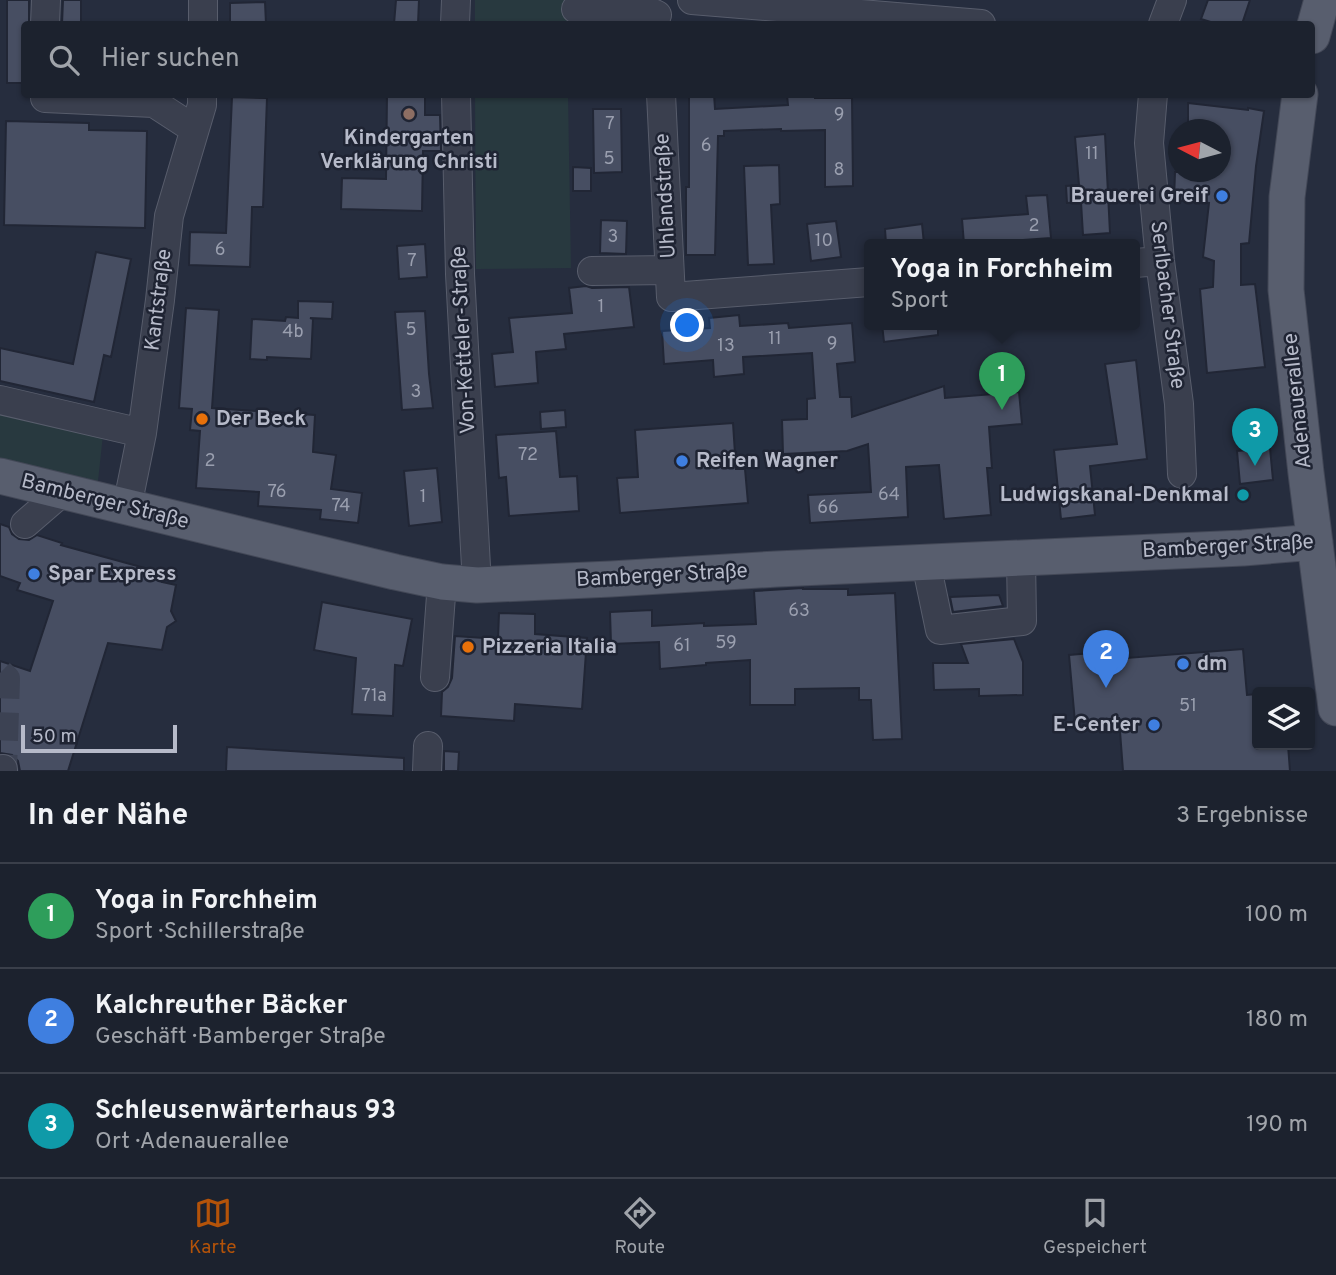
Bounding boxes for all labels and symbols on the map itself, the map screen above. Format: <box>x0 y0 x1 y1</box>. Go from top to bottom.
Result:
house number: 9 <box>834 104 844 127</box>
marker: Kindergarten Verklärung Christi <box>401 106 417 122</box>
house number: 7 <box>605 113 615 136</box>
north arrow <box>1168 119 1231 182</box>
place label: Kindergarten Verklärung Christi <box>320 125 498 176</box>
street label: Uhlandstraße <box>649 133 683 259</box>
house number: 6 <box>701 135 711 158</box>
house number: 11 <box>1085 143 1099 166</box>
house number: 5 <box>603 148 615 171</box>
house number: 8 <box>834 159 845 182</box>
place label: Brauerei Greif <box>1070 183 1208 210</box>
marker: Brauerei Greif <box>1214 188 1230 204</box>
house number: 2 <box>1028 215 1040 238</box>
street label: Serlbacher Straße <box>1143 219 1191 391</box>
house number: 3 <box>608 226 618 249</box>
house number: 10 <box>815 230 833 253</box>
house number: 6 <box>215 239 225 262</box>
street label: Von-Ketteler-Straße <box>446 245 482 435</box>
street label: Kantstraße <box>139 247 179 353</box>
house number: 7 <box>407 250 417 273</box>
house number: 1 <box>598 296 604 319</box>
your location <box>670 308 704 342</box>
house number: 5 <box>405 319 417 342</box>
house number: 4b <box>282 321 304 344</box>
house number: 11 <box>768 328 782 351</box>
street label: Adenauerallee <box>1277 332 1319 470</box>
house number: 9 <box>827 333 837 356</box>
house number: 13 <box>717 335 735 358</box>
pin: 1 <box>979 352 1025 410</box>
house number: 3 <box>411 381 421 404</box>
place label: Der Beck <box>216 406 306 433</box>
pin: 3 <box>1232 408 1278 466</box>
marker: Der Beck <box>194 411 210 427</box>
house number: 72 <box>518 444 538 467</box>
place label: Reifen Wagner <box>696 448 838 475</box>
house number: 2 <box>204 450 216 473</box>
marker: Reifen Wagner <box>674 453 690 469</box>
street label: Bamberger Straße <box>18 468 192 536</box>
house number: 76 <box>267 481 287 504</box>
place label: Ludwigskanal-Denkmal <box>1000 482 1229 509</box>
house number: 64 <box>878 484 900 507</box>
house number: 1 <box>420 486 426 509</box>
marker: Ludwigskanal-Denkmal <box>1235 487 1251 503</box>
house number: 74 <box>332 495 350 518</box>
house number: 66 <box>817 497 839 520</box>
street label: Bamberger Straße <box>1141 529 1315 565</box>
street label: Bamberger Straße <box>575 558 749 594</box>
place label: Spar Express <box>48 561 177 588</box>
marker: Spar Express <box>26 566 42 582</box>
house number: 63 <box>788 600 810 623</box>
pin: 2 <box>1083 630 1129 688</box>
house number: 59 <box>715 632 737 655</box>
place label: Pizzeria Italia <box>482 634 617 661</box>
house number: 61 <box>673 635 691 658</box>
marker: Pizzeria Italia <box>460 639 476 655</box>
place label: dm <box>1197 651 1228 678</box>
marker: dm <box>1175 656 1191 672</box>
house number: 71a <box>361 685 387 708</box>
house number: 51 <box>1179 695 1197 718</box>
place label: E-Center <box>1053 712 1140 739</box>
marker: E-Center <box>1146 717 1162 733</box>
scale bar <box>21 722 177 754</box>

